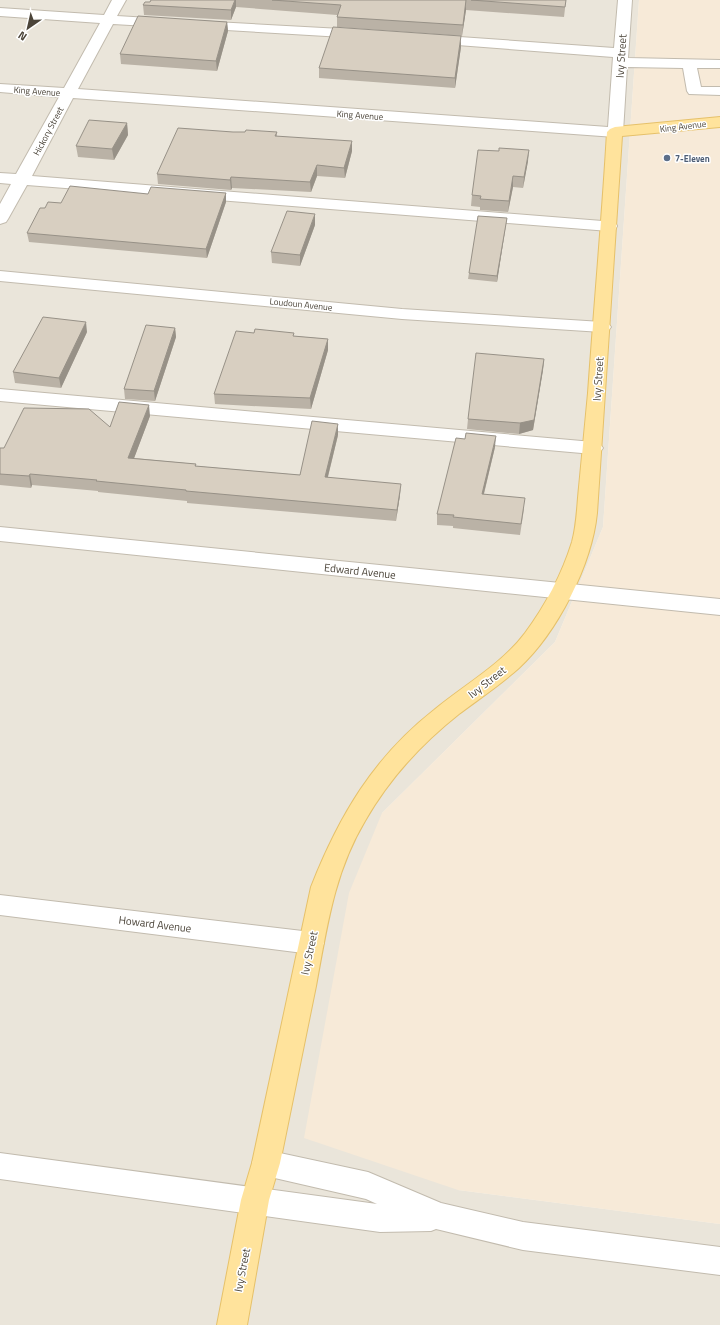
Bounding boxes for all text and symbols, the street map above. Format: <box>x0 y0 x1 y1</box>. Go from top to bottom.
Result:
north arrow <box>8 8 48 48</box>
text: N <box>15 28 30 45</box>
street label: Ivy Street <box>611 33 631 79</box>
street label: King Avenue <box>13 83 61 99</box>
street label: Hickory Street <box>30 104 67 158</box>
street label: King Avenue <box>336 107 384 123</box>
street label: King Avenue <box>659 117 707 135</box>
place label: 7-Eleven <box>675 152 710 165</box>
marker: 7-Eleven <box>662 153 672 163</box>
street label: Loudoun Avenue <box>269 294 333 314</box>
street label: Ivy Street <box>588 356 608 402</box>
street label: Edward Avenue <box>323 559 397 583</box>
street label: Ivy Street <box>465 662 509 702</box>
street label: Howard Avenue <box>118 912 193 936</box>
street label: Ivy Street <box>297 930 321 976</box>
street label: Ivy Street <box>230 1247 254 1293</box>

